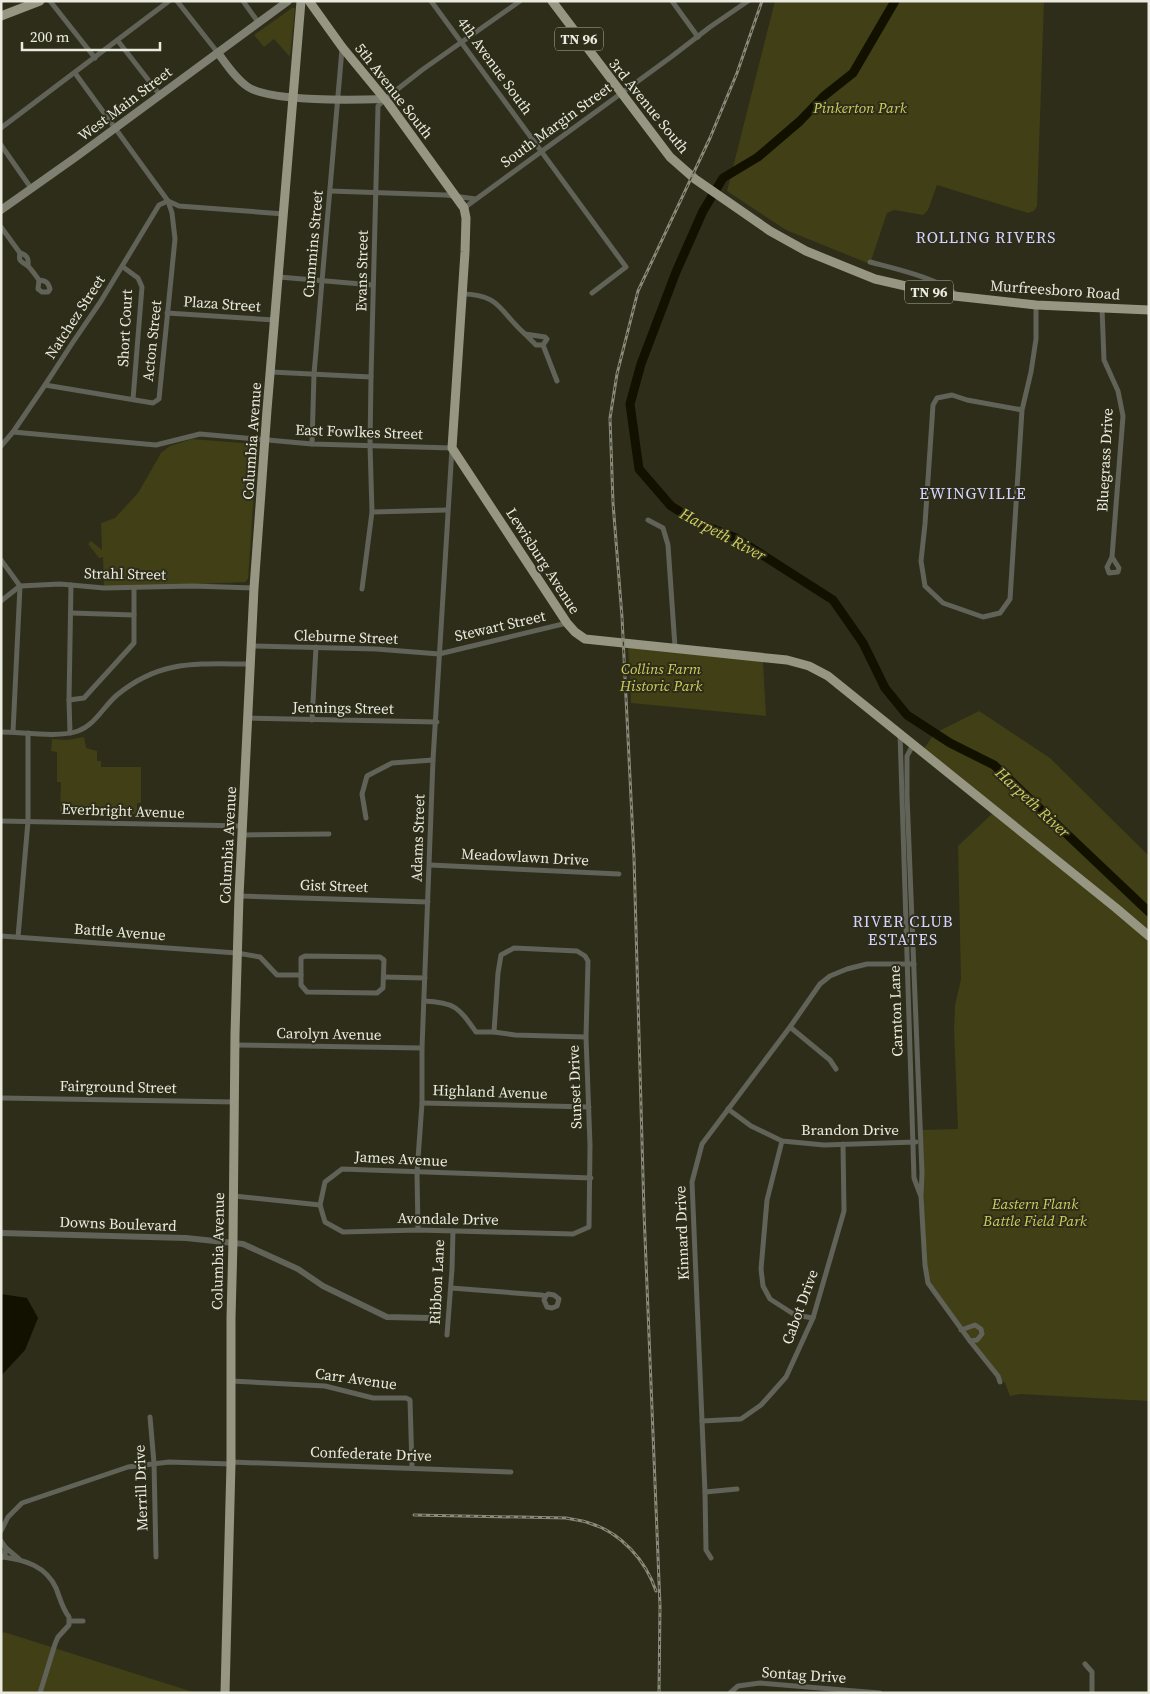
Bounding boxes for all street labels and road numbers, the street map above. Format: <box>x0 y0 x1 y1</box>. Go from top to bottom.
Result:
street label: 4th Avenue South <box>453 13 538 119</box>
road number: TN 96 <box>555 28 603 50</box>
street label: 5th Avenue South <box>350 39 438 143</box>
street label: 3rd Avenue South <box>604 54 694 158</box>
street label: West Main Street <box>73 61 176 146</box>
street label: South Margin Street <box>496 77 616 172</box>
street label: Cummins Street <box>297 189 328 298</box>
street label: Evans Street <box>350 230 373 312</box>
street label: Natchez Street <box>40 271 110 363</box>
street label: Murfreesboro Road <box>989 274 1121 305</box>
road number: TN 96 <box>905 280 953 304</box>
street label: Short Court <box>112 289 137 367</box>
street label: Plaza Street <box>183 290 262 317</box>
street label: Acton Street <box>137 299 166 383</box>
street label: Columbia Avenue <box>237 381 266 500</box>
street label: Bluegrass Drive <box>1091 407 1118 513</box>
street label: East Fowlkes Street <box>295 419 423 444</box>
street label: Lewisburg Avenue <box>501 504 586 618</box>
street label: Strahl Street <box>84 562 166 585</box>
street label: Stewart Street <box>452 605 547 646</box>
street label: Cleburne Street <box>294 624 398 649</box>
street label: Jennings Street <box>291 696 394 719</box>
street label: Columbia Avenue <box>214 785 241 904</box>
street label: Adams Street <box>405 794 430 882</box>
street label: Everbright Avenue <box>61 798 185 823</box>
street label: Meadowlawn Drive <box>460 843 590 870</box>
street label: Gist Street <box>299 874 369 897</box>
street label: Battle Avenue <box>74 918 167 945</box>
street label: Carnton Lane <box>883 965 908 1057</box>
street label: Carolyn Avenue <box>276 1022 382 1045</box>
street label: Sunset Drive <box>563 1044 586 1129</box>
street label: Fairground Street <box>59 1075 177 1098</box>
street label: Highland Avenue <box>432 1079 548 1104</box>
street label: Brandon Drive <box>801 1119 899 1140</box>
street label: James Avenue <box>353 1146 448 1171</box>
street label: Kinnard Drive <box>669 1185 694 1281</box>
street label: Columbia Avenue <box>206 1192 229 1310</box>
street label: Avondale Drive <box>397 1207 499 1230</box>
street label: Downs Boulevard <box>59 1211 177 1236</box>
street label: Ribbon Lane <box>424 1238 449 1325</box>
street label: Cabot Drive <box>776 1266 823 1347</box>
street label: Carr Avenue <box>314 1362 399 1395</box>
street label: Confederate Drive <box>310 1441 433 1466</box>
street label: Merrill Drive <box>128 1444 153 1532</box>
street label: Sontag Drive <box>761 1661 847 1688</box>

